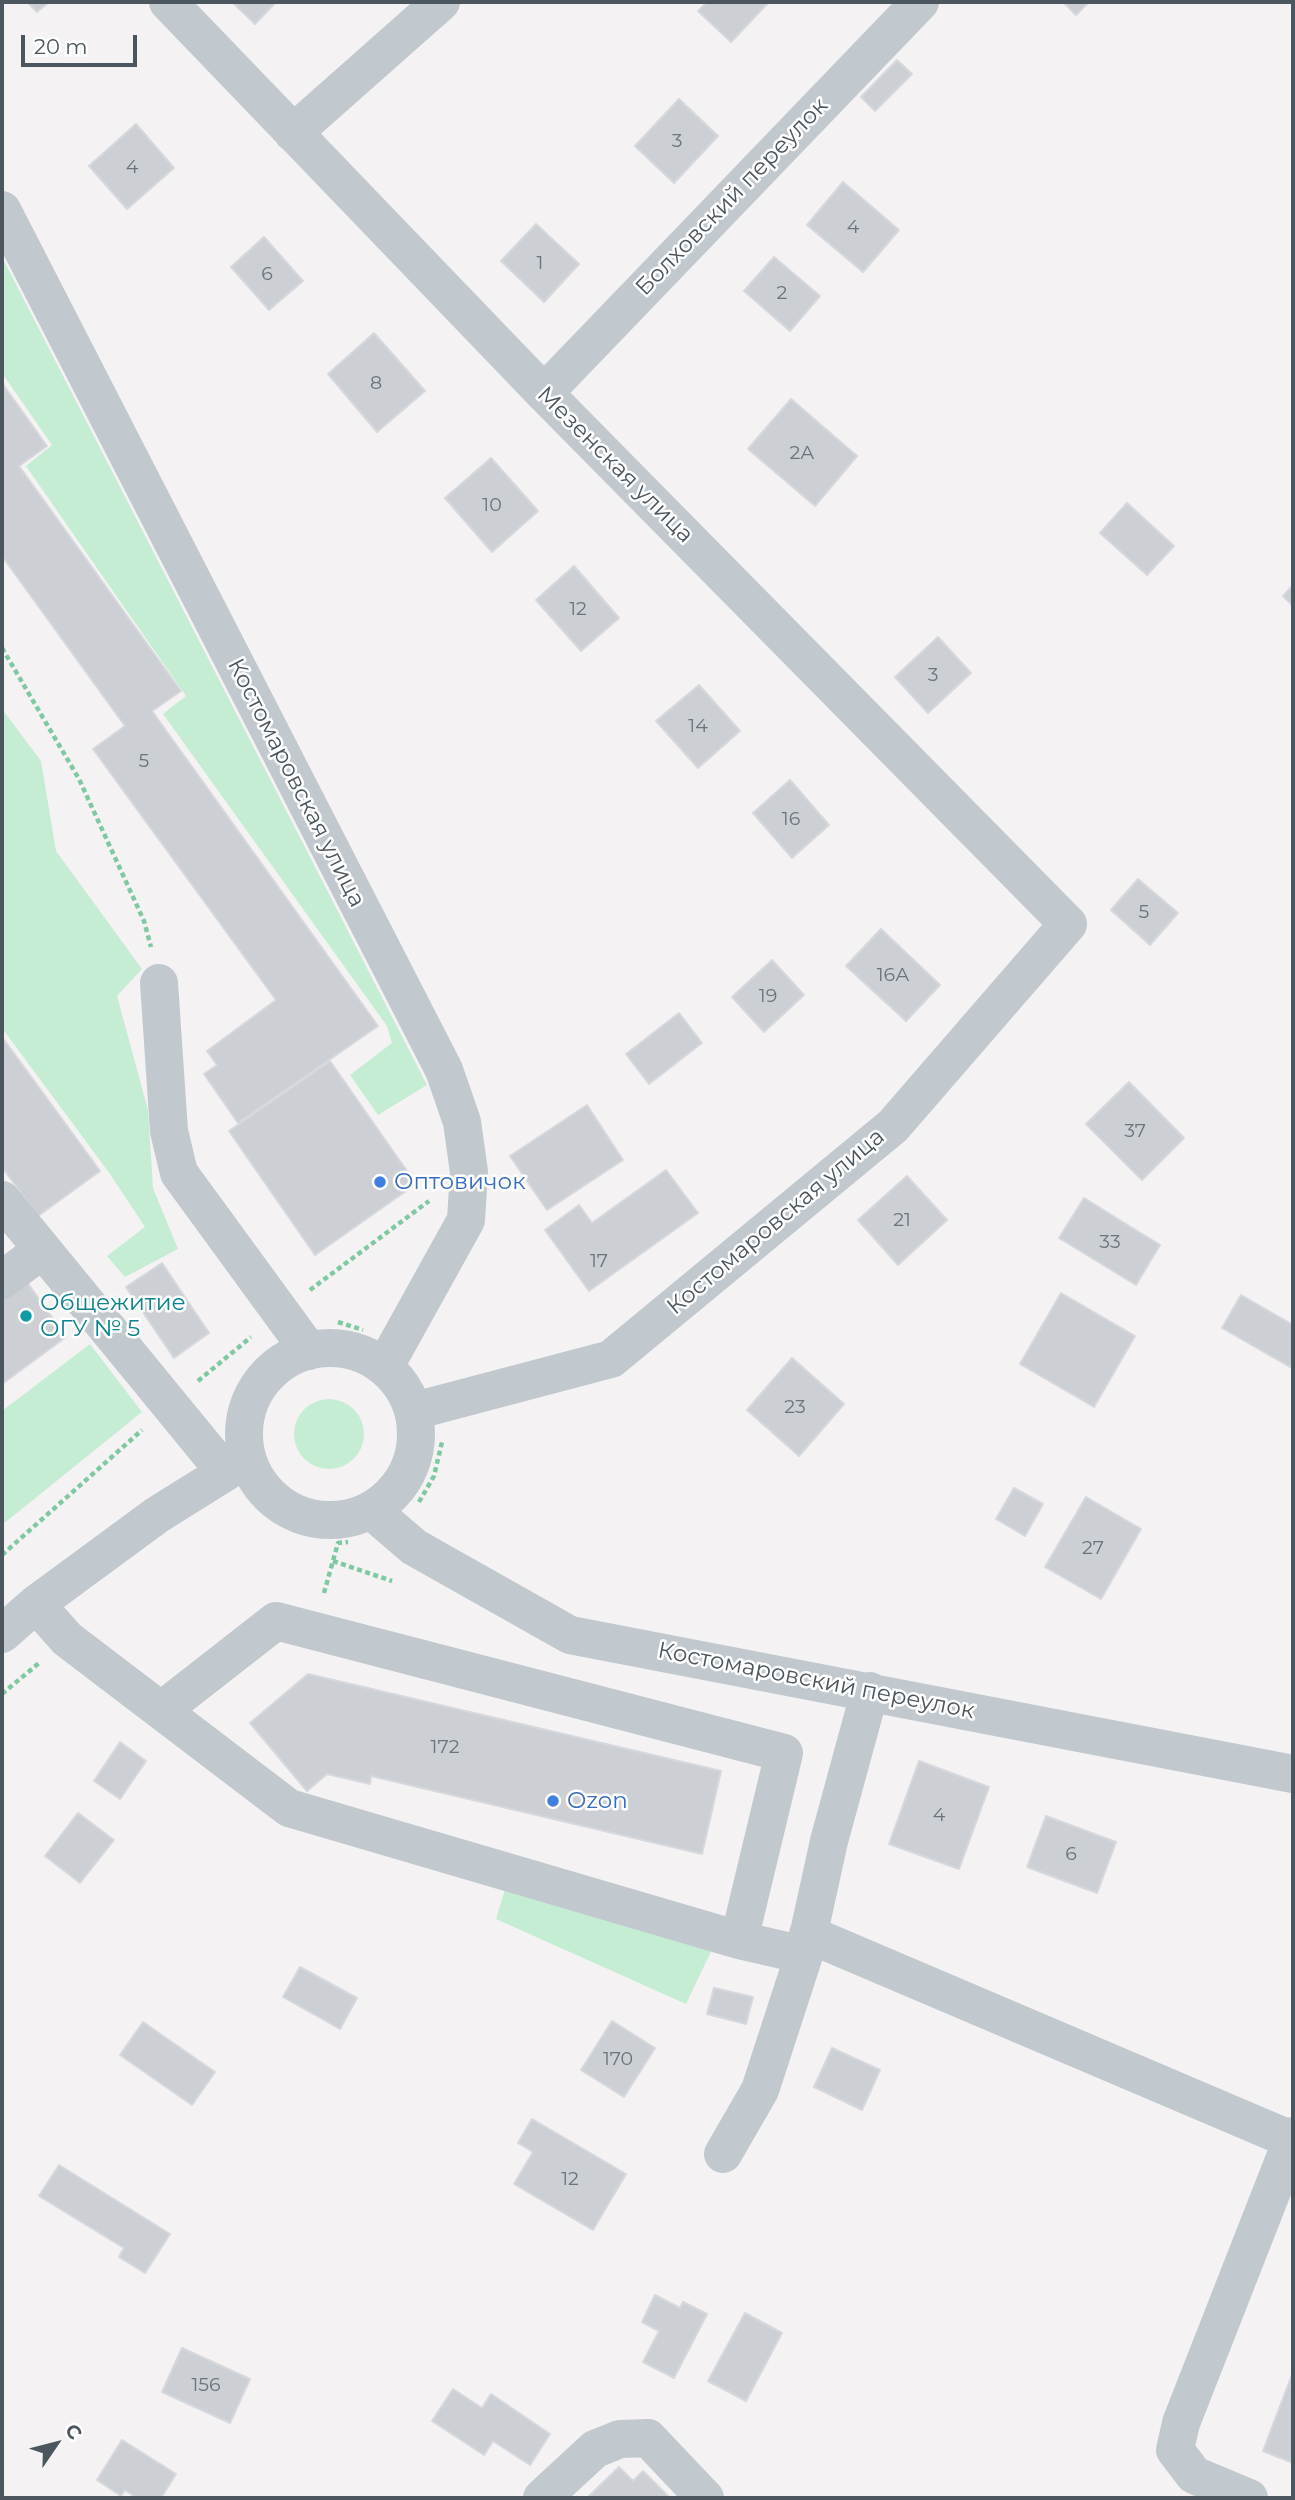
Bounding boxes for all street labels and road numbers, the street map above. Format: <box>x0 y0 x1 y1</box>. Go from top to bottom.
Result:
street label: Болховский переулок <box>630 92 834 302</box>
street label: Мезенская улица <box>531 381 699 549</box>
street label: Костомаровская улица <box>221 654 371 912</box>
street label: Костомаровская улица <box>662 1123 890 1321</box>
street label: Костомаровский переулок <box>655 1637 977 1725</box>

